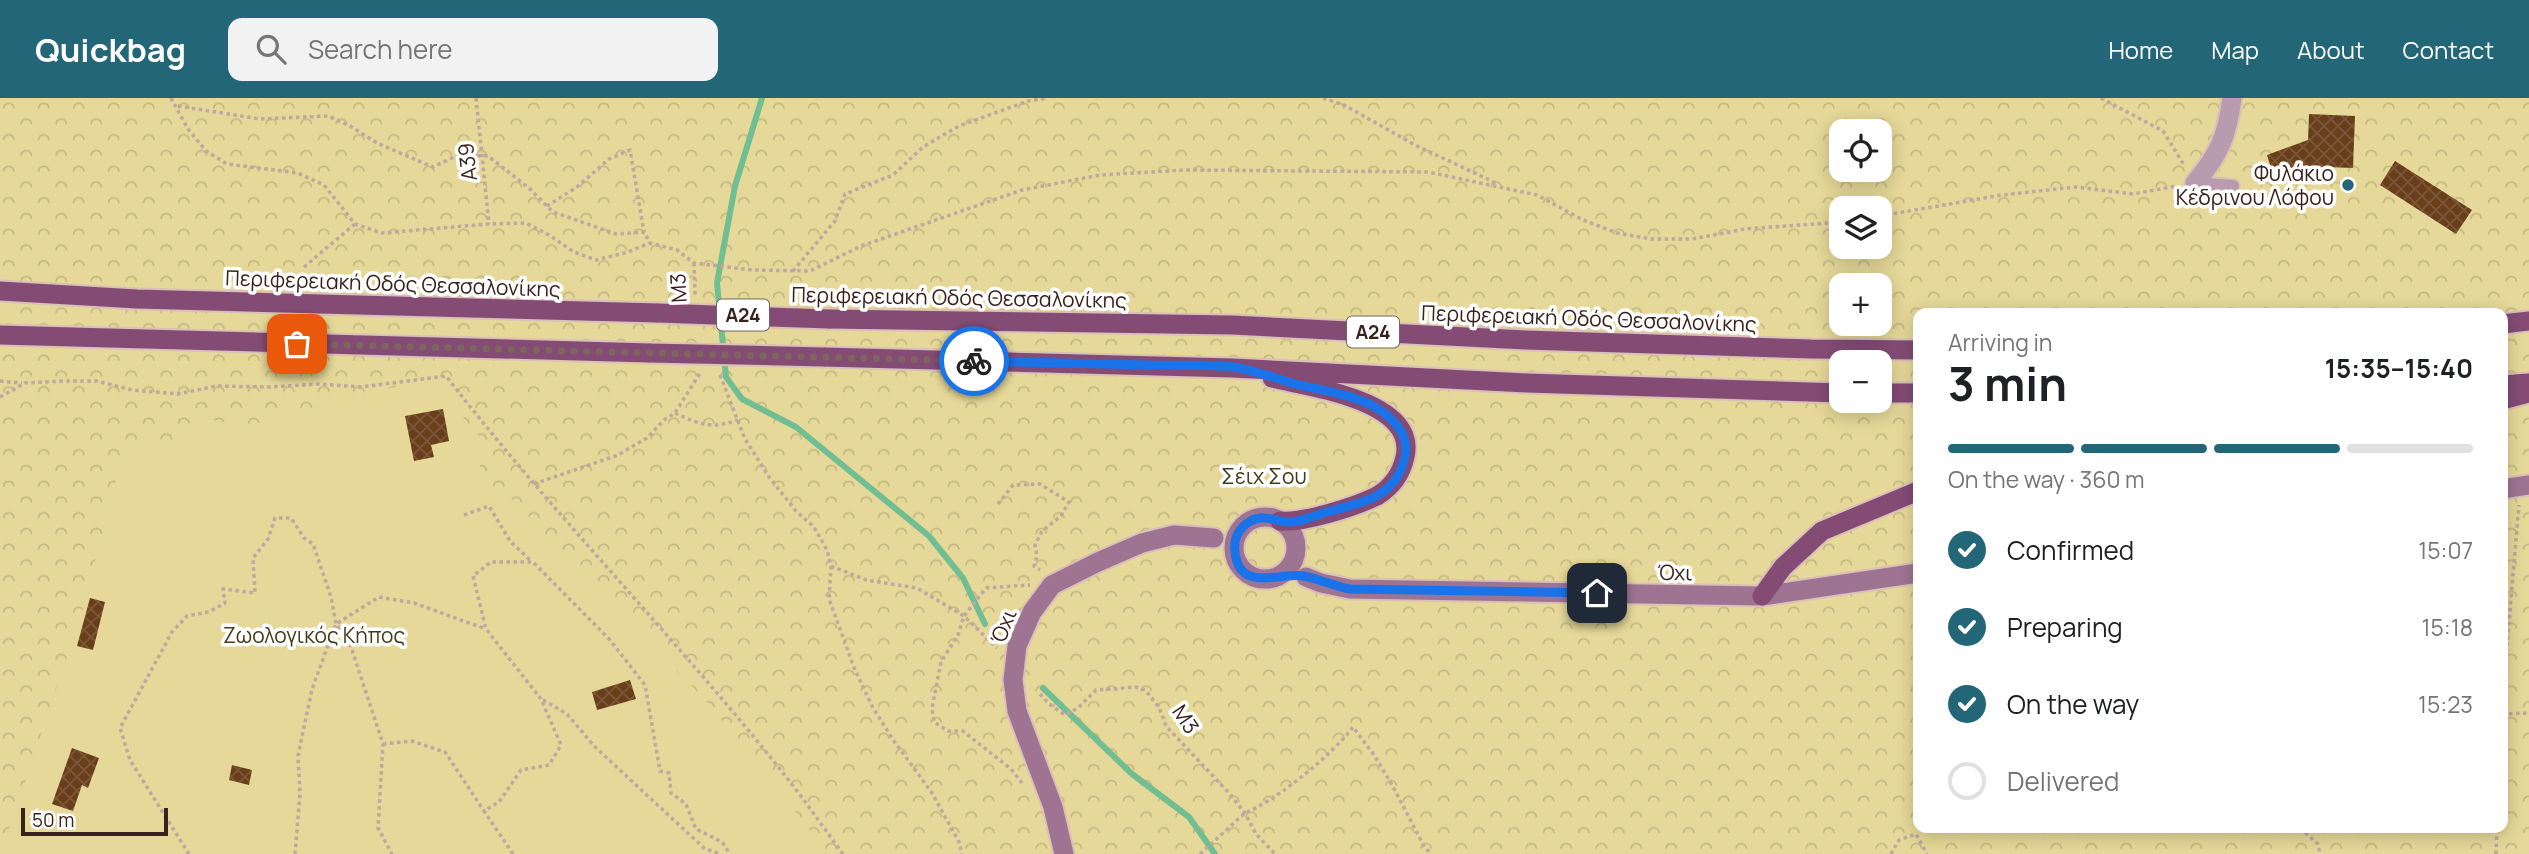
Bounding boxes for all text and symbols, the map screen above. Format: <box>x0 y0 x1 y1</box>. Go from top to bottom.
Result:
search box <box>228 18 718 81</box>
text: Quickbag <box>35 27 186 72</box>
icon: search <box>252 30 290 68</box>
text: Search here <box>308 31 453 67</box>
text: Home <box>2108 33 2173 66</box>
text: Map <box>2211 33 2259 66</box>
text: About <box>2297 33 2365 66</box>
text: Contact <box>2403 33 2494 66</box>
map controls <box>1829 119 1892 413</box>
button: locate <box>1829 119 1892 182</box>
street label: Α39 <box>451 142 483 182</box>
place label: Φυλάκιο Κέδρινου Λόφου <box>2176 159 2334 211</box>
marker: Φυλάκιο Κέδρινου Λόφου <box>2340 177 2356 193</box>
button: layers <box>1829 196 1892 259</box>
street label: Περιφερειακή Οδός Θεσσαλονίκης <box>225 263 561 303</box>
street label: Μ3 <box>663 273 693 303</box>
button: + <box>1829 273 1892 336</box>
street label: Περιφερειακή Οδός Θεσσαλονίκης <box>791 280 1127 314</box>
street label: Περιφερειακή Οδός Θεσσαλονίκης <box>1421 298 1757 338</box>
road number: Α24 <box>717 300 769 330</box>
pin <box>267 314 327 374</box>
road number: Α24 <box>1347 316 1399 348</box>
icon: bag <box>278 325 316 363</box>
courier <box>939 326 1009 396</box>
text: Arriving in <box>1948 326 2053 358</box>
icon: bike <box>955 342 993 380</box>
button: − <box>1829 350 1892 413</box>
text: 15:35–15:40 <box>2325 350 2473 386</box>
text: 3 min <box>1948 352 2067 415</box>
park label: Σέιχ Σου <box>1221 462 1307 490</box>
text: On the way · 360 m <box>1948 463 2145 495</box>
icon: check <box>1948 531 1986 569</box>
text: Confirmed <box>2007 532 2134 568</box>
text: 15:07 <box>2418 534 2473 566</box>
street label: Όχι <box>1657 558 1693 586</box>
pin <box>1567 563 1627 623</box>
icon: home <box>1578 574 1616 612</box>
street label: Όχι <box>983 604 1023 648</box>
icon: check <box>1948 608 1986 646</box>
text: Preparing <box>2007 609 2123 645</box>
text: 15:18 <box>2422 611 2473 643</box>
park label: Ζωολογικός Κήπος <box>223 621 405 649</box>
icon: check <box>1948 685 1986 723</box>
text: On the way <box>2007 686 2139 722</box>
text: 15:23 <box>2418 688 2473 720</box>
street label: Μ3 <box>1166 699 1206 739</box>
text: Delivered <box>2007 763 2119 799</box>
scale bar <box>21 805 168 837</box>
text: 50 m <box>32 807 74 833</box>

